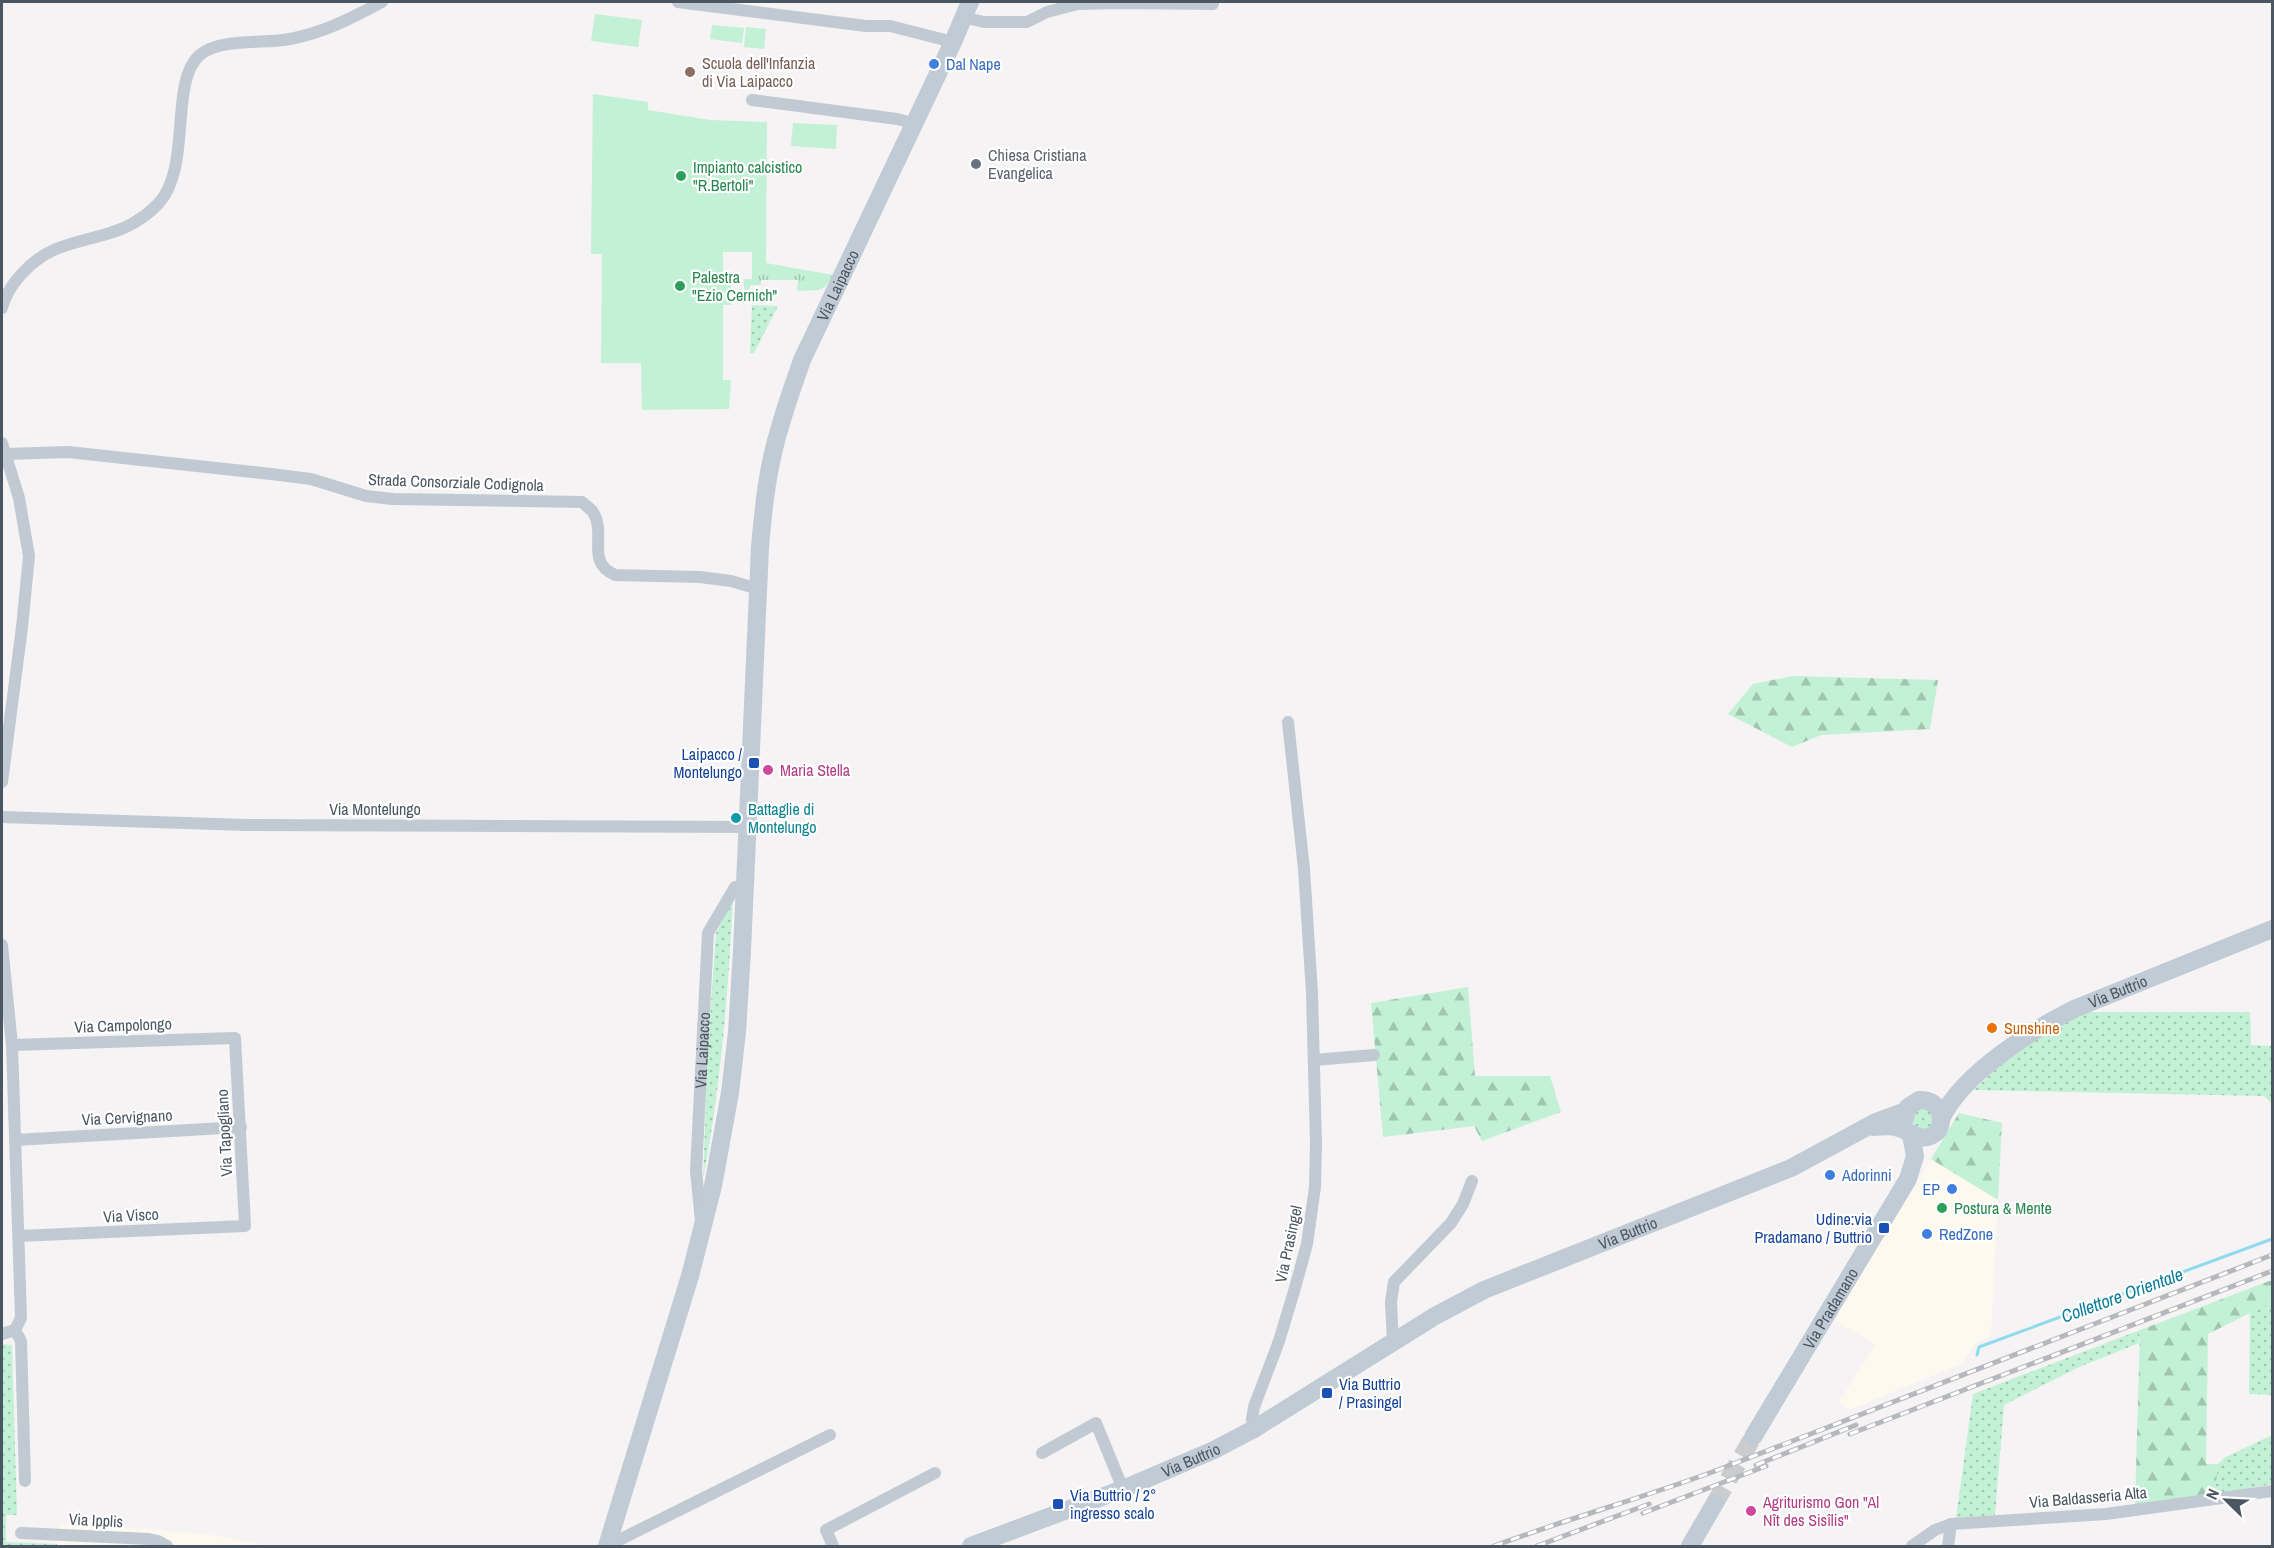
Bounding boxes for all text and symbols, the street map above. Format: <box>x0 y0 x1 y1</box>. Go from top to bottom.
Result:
place label: Scuola dell'Infanzia di Via Laipacco <box>702 52 816 92</box>
place label: Dal Nape <box>946 53 1001 75</box>
marker: Dal Nape <box>927 57 941 71</box>
marker: Scuola dell'Infanzia di Via Laipacco <box>683 65 697 79</box>
place label: Chiesa Cristiana Evangelica <box>988 144 1087 184</box>
place label: Impianto calcistico "R.Bertoli" <box>693 156 802 196</box>
marker: Chiesa Cristiana Evangelica <box>969 157 983 171</box>
marker: Impianto calcistico "R.Bertoli" <box>674 169 688 183</box>
street label: Via Laipacco <box>811 246 864 325</box>
place label: Palestra "Ezio Cernich" <box>692 266 777 306</box>
marker: Palestra "Ezio Cernich" <box>673 279 687 293</box>
street label: Strada Consorziale Codignola <box>368 468 545 496</box>
place label: Laipacco / Montelungo <box>673 743 742 783</box>
marker: Laipacco / Montelungo <box>747 756 761 770</box>
place label: Maria Stella <box>780 759 851 781</box>
marker: Maria Stella <box>761 763 775 777</box>
street label: Via Montelungo <box>329 798 421 820</box>
place label: Battaglie di Montelungo <box>748 798 817 838</box>
marker: Battaglie di Montelungo <box>729 811 743 825</box>
street label: Via Buttrio <box>2085 970 2151 1013</box>
street label: Via Campolongo <box>74 1012 172 1038</box>
street label: Via Laipacco <box>689 1012 715 1089</box>
place label: Sunshine <box>2004 1017 2059 1039</box>
marker: Sunshine <box>1985 1021 1999 1035</box>
street label: Via Tapogliano <box>211 1089 237 1177</box>
street label: Via Cervignano <box>81 1104 173 1130</box>
place label: Adorinni <box>1841 1164 1892 1186</box>
marker: Adorinni <box>1823 1168 1837 1182</box>
place label: EP <box>1922 1178 1940 1200</box>
marker: EP <box>1945 1182 1959 1196</box>
place label: Postura & Mente <box>1954 1197 2052 1219</box>
marker: Postura & Mente <box>1935 1201 1949 1215</box>
street label: Via Visco <box>103 1203 159 1227</box>
street label: Via Prasingel <box>1269 1203 1307 1285</box>
place label: Udine:via Pradamano / Buttrio <box>1755 1208 1873 1248</box>
street label: Via Buttrio <box>1595 1211 1661 1255</box>
marker: Udine:via Pradamano / Buttrio <box>1877 1221 1891 1235</box>
place label: RedZone <box>1939 1223 1993 1245</box>
marker: RedZone <box>1920 1227 1934 1241</box>
water label: Collettore Orientale <box>2058 1261 2186 1329</box>
street label: Via Pradamano <box>1797 1264 1863 1353</box>
place label: Via Buttrio / Prasingel <box>1339 1373 1402 1413</box>
marker: Via Buttrio / Prasingel <box>1320 1386 1334 1400</box>
street label: Via Buttrio <box>1158 1438 1224 1482</box>
north arrow <box>2196 1470 2256 1530</box>
street label: Via Baldasseria Alta <box>2028 1481 2148 1513</box>
place label: Via Buttrio / 2° ingresso scalo <box>1070 1484 1156 1524</box>
text: N <box>2200 1485 2224 1503</box>
place label: Agriturismo Gon "Al Nît des Sisîlis" <box>1762 1491 1879 1531</box>
marker: Via Buttrio / 2° ingresso scalo <box>1051 1497 1065 1511</box>
marker: Agriturismo Gon "Al Nît des Sisîlis" <box>1744 1504 1758 1518</box>
street label: Via Ipplis <box>68 1508 124 1532</box>

